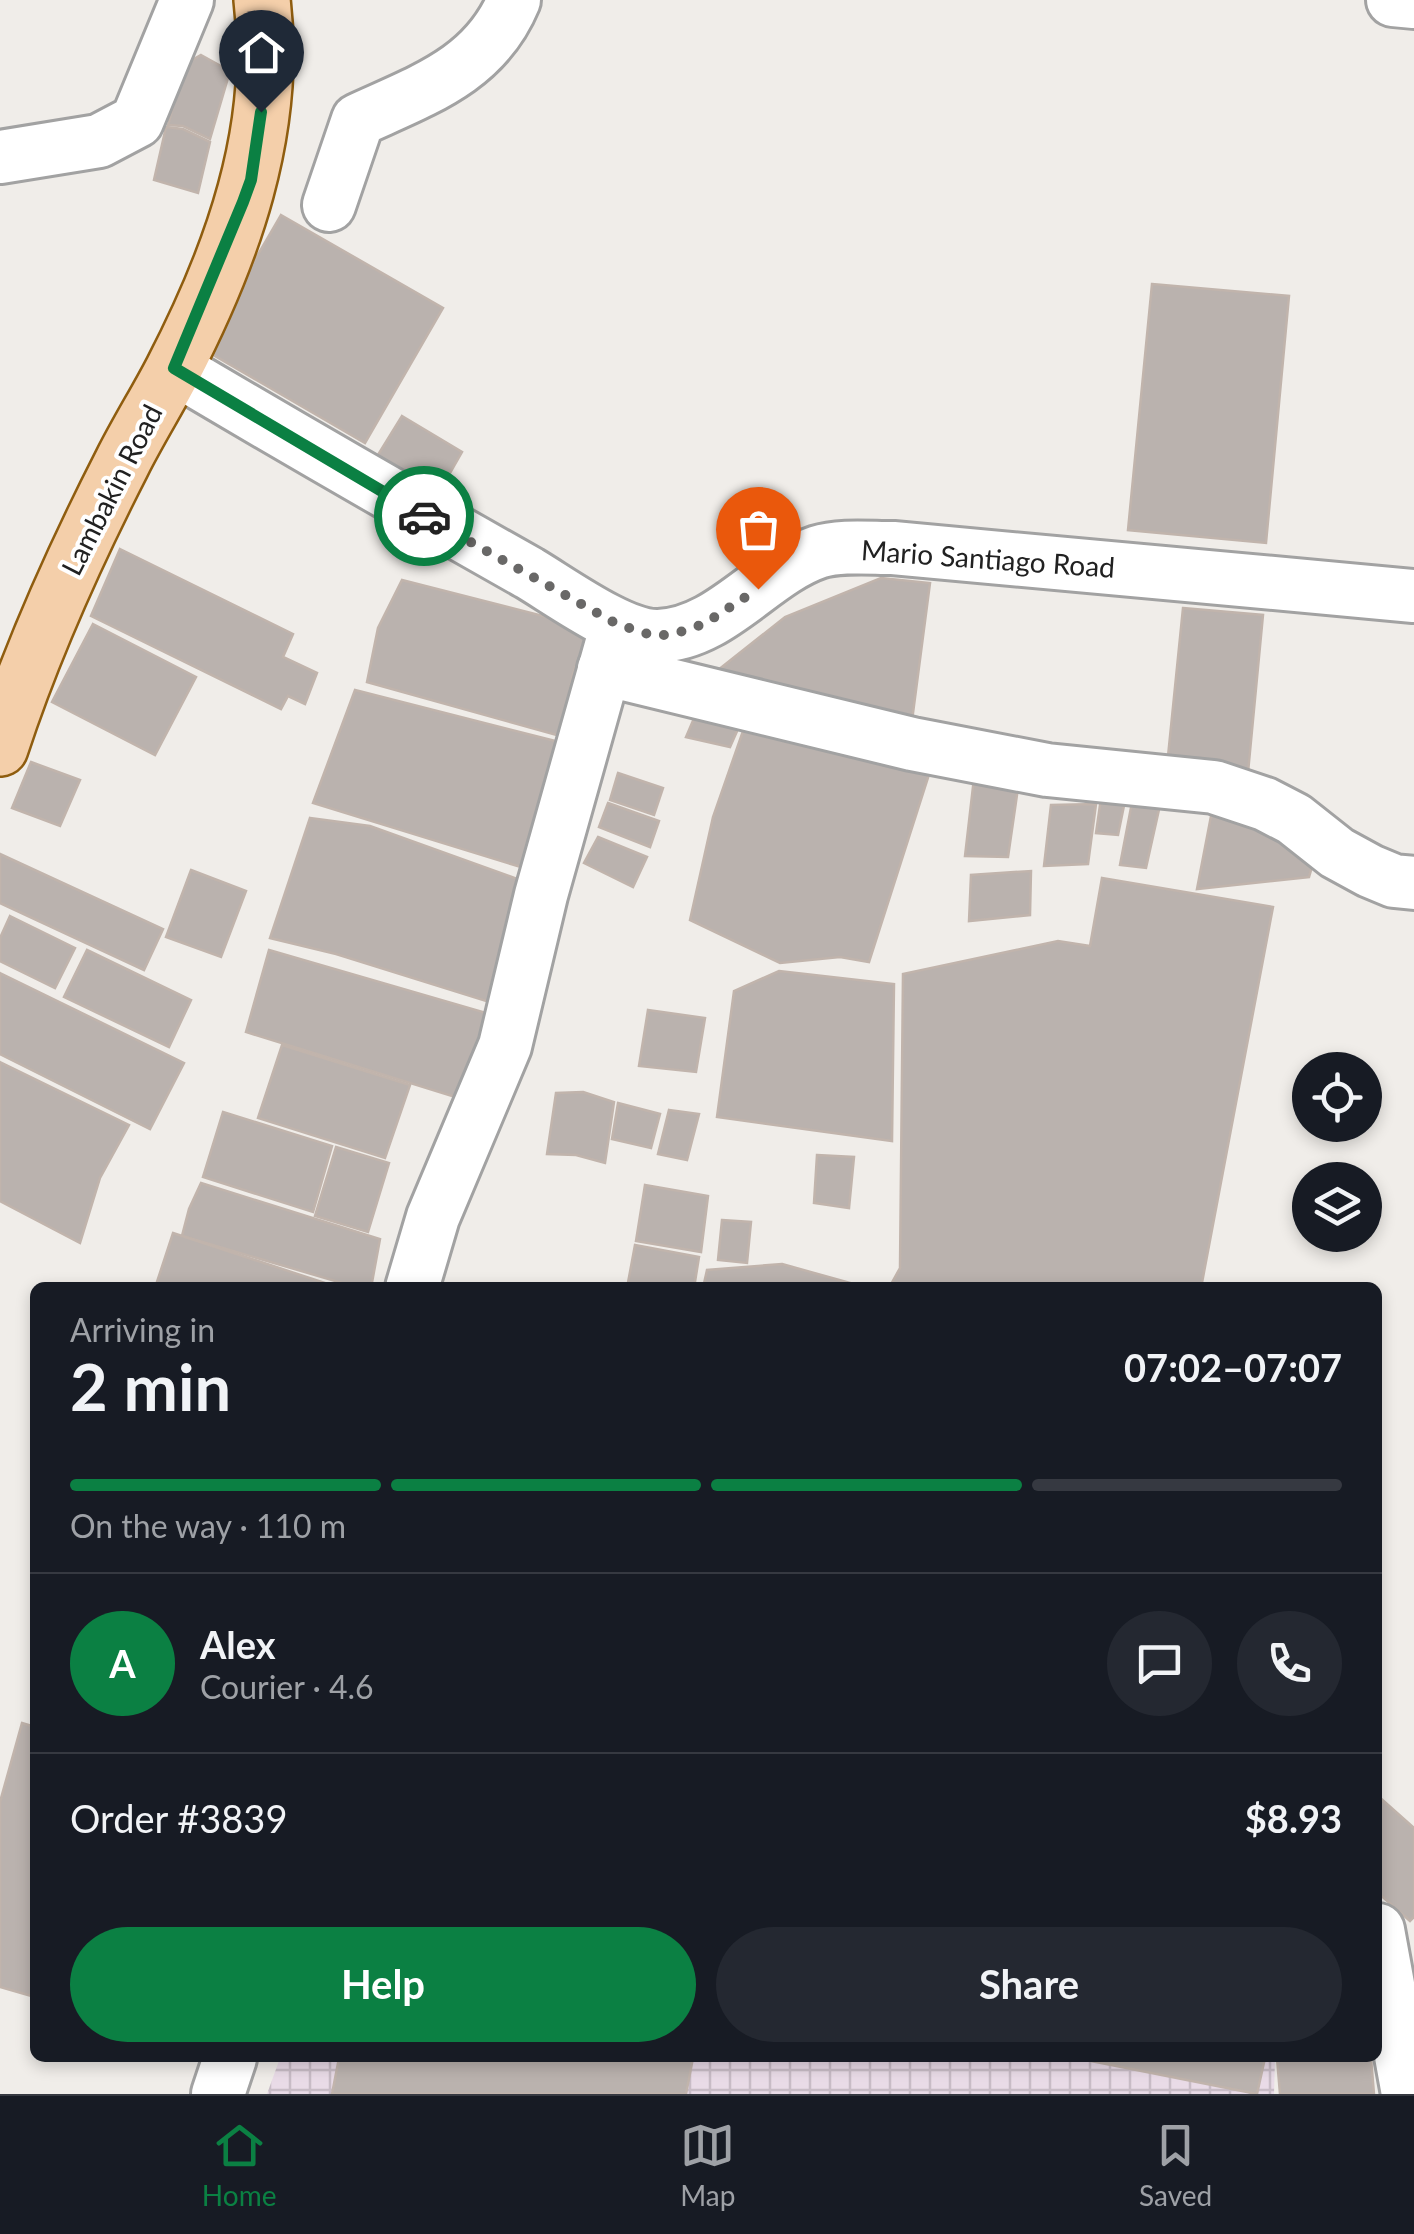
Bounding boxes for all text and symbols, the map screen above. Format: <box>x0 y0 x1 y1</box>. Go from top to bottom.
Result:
pin <box>219 10 304 113</box>
icon: home <box>234 25 289 80</box>
street label: Lambakin Road <box>54 399 169 580</box>
courier <box>374 466 474 566</box>
pin <box>716 487 801 590</box>
icon: car <box>397 489 452 544</box>
icon: bag <box>731 502 786 557</box>
street label: Mario Santiago Road <box>860 532 1116 584</box>
map controls <box>1292 1052 1382 1252</box>
button: locate <box>1292 1052 1382 1142</box>
button: layers <box>1292 1162 1382 1252</box>
text: Arriving in <box>70 1310 215 1349</box>
text: 07:02–07:07 <box>1124 1344 1342 1390</box>
text: 2 min <box>70 1347 231 1425</box>
text: On the way · 110 m <box>70 1506 346 1545</box>
button: chat <box>1107 1611 1212 1716</box>
button: phone <box>1237 1611 1342 1716</box>
text: Alex <box>200 1621 276 1667</box>
text: A <box>109 1640 136 1686</box>
text: Courier · 4.6 <box>200 1667 374 1706</box>
text: Order #3839 <box>70 1795 287 1841</box>
text: $8.93 <box>1245 1795 1342 1841</box>
button: Help <box>70 1927 696 2042</box>
button: Share <box>716 1927 1342 2042</box>
tab: Home <box>202 2118 276 2212</box>
tab: Map <box>680 2118 735 2212</box>
tab: Saved <box>1139 2118 1212 2212</box>

